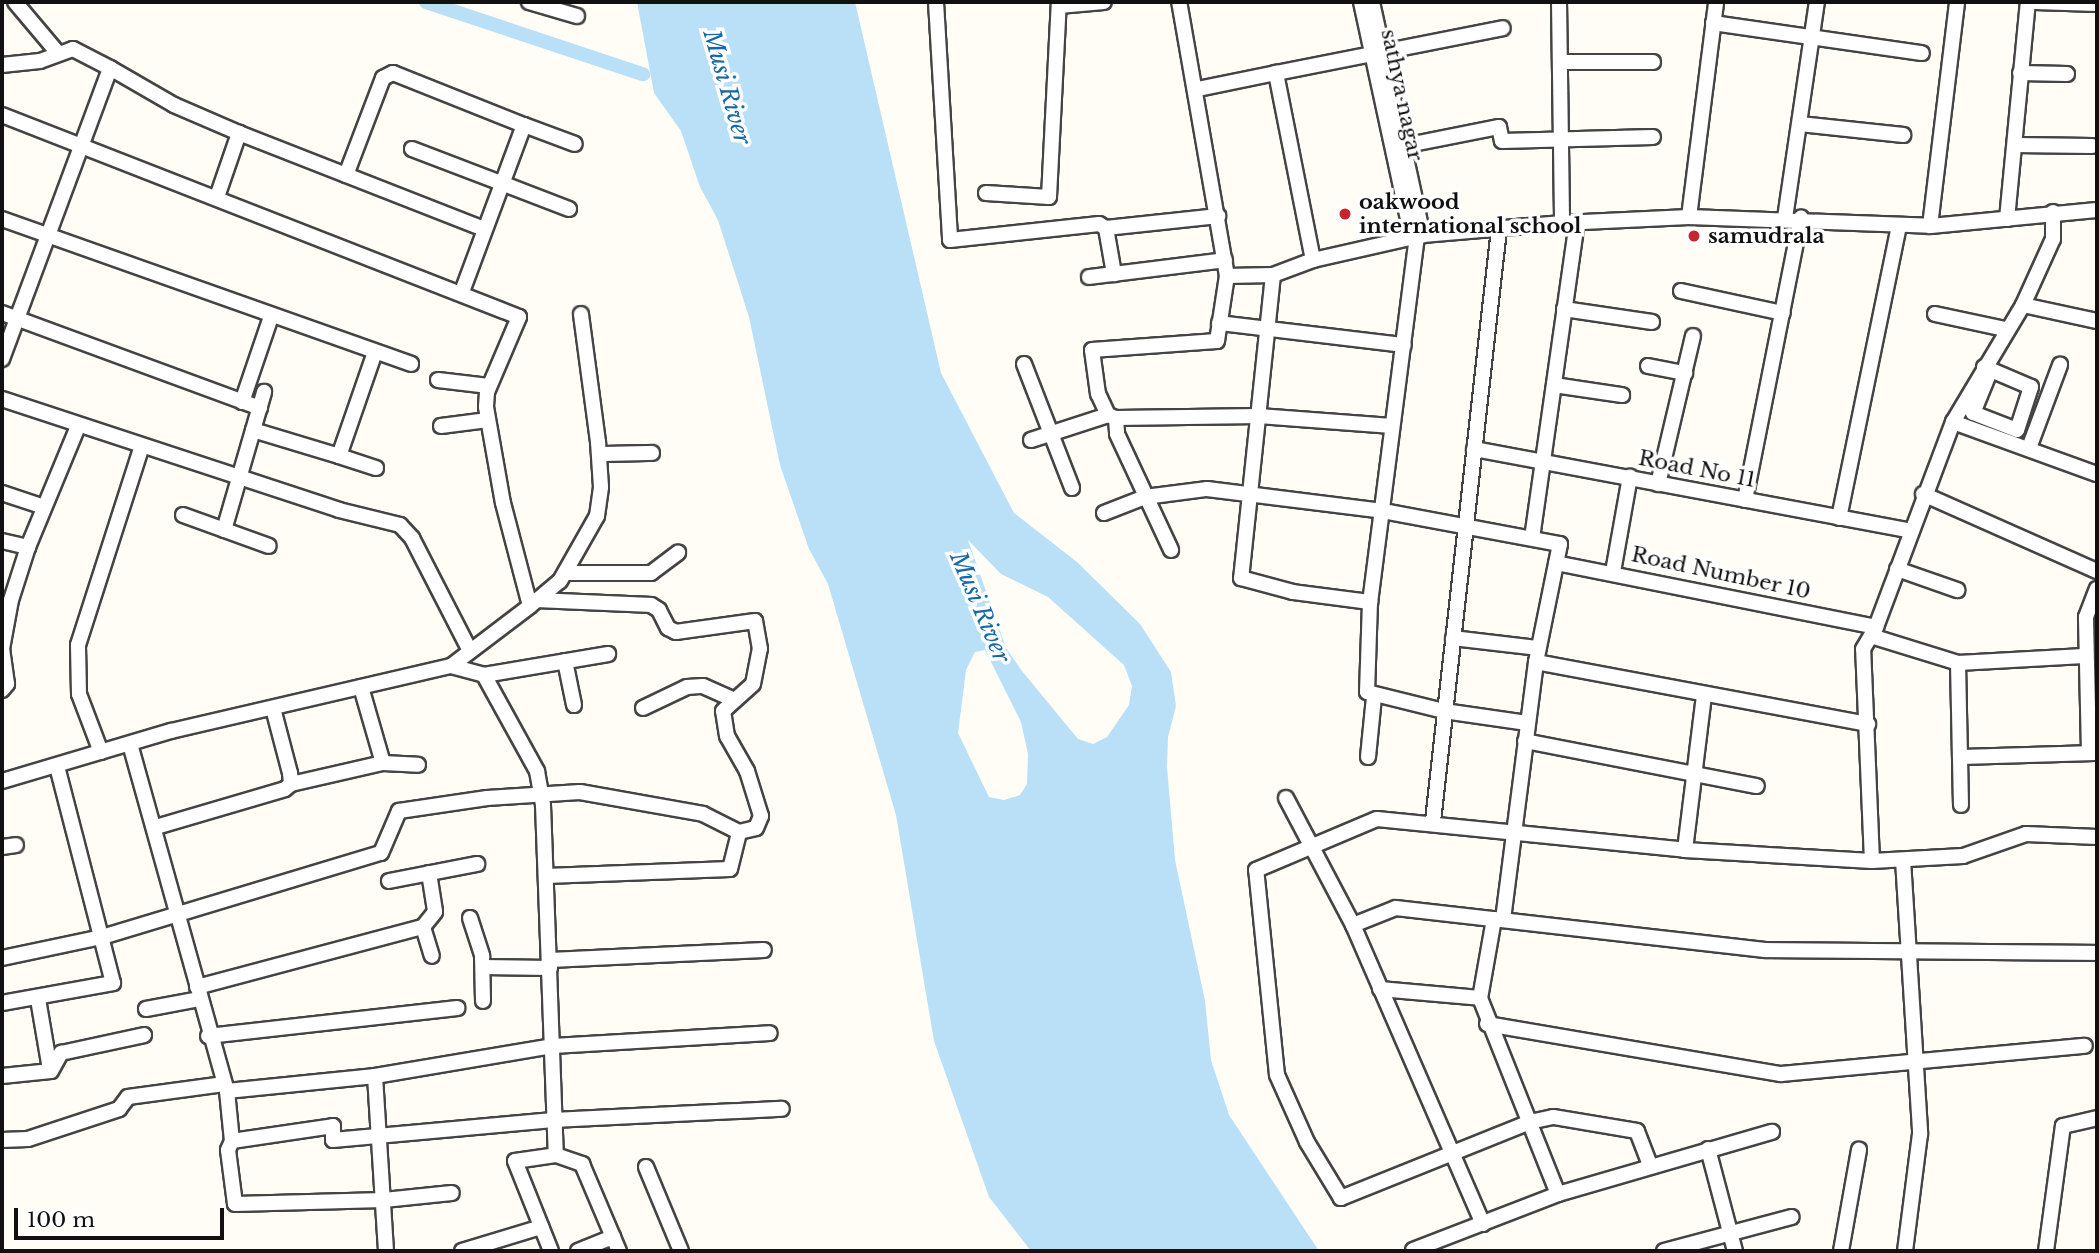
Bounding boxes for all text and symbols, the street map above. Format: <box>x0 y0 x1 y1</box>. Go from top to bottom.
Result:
water label: Musi River <box>697 26 757 148</box>
street label: sathya nagar <box>1376 27 1428 163</box>
place label: oakwood international school <box>1359 189 1582 239</box>
marker: oakwood international school <box>1337 206 1353 222</box>
place label: samudrala <box>1708 223 1825 249</box>
marker: samudrala <box>1686 228 1702 244</box>
street label: Road No 11 <box>1636 445 1758 493</box>
street label: Road Number 10 <box>1629 542 1813 604</box>
water label: Musi River <box>944 547 1016 667</box>
scale bar <box>18 1194 228 1238</box>
text: 100 m <box>27 1207 95 1233</box>

